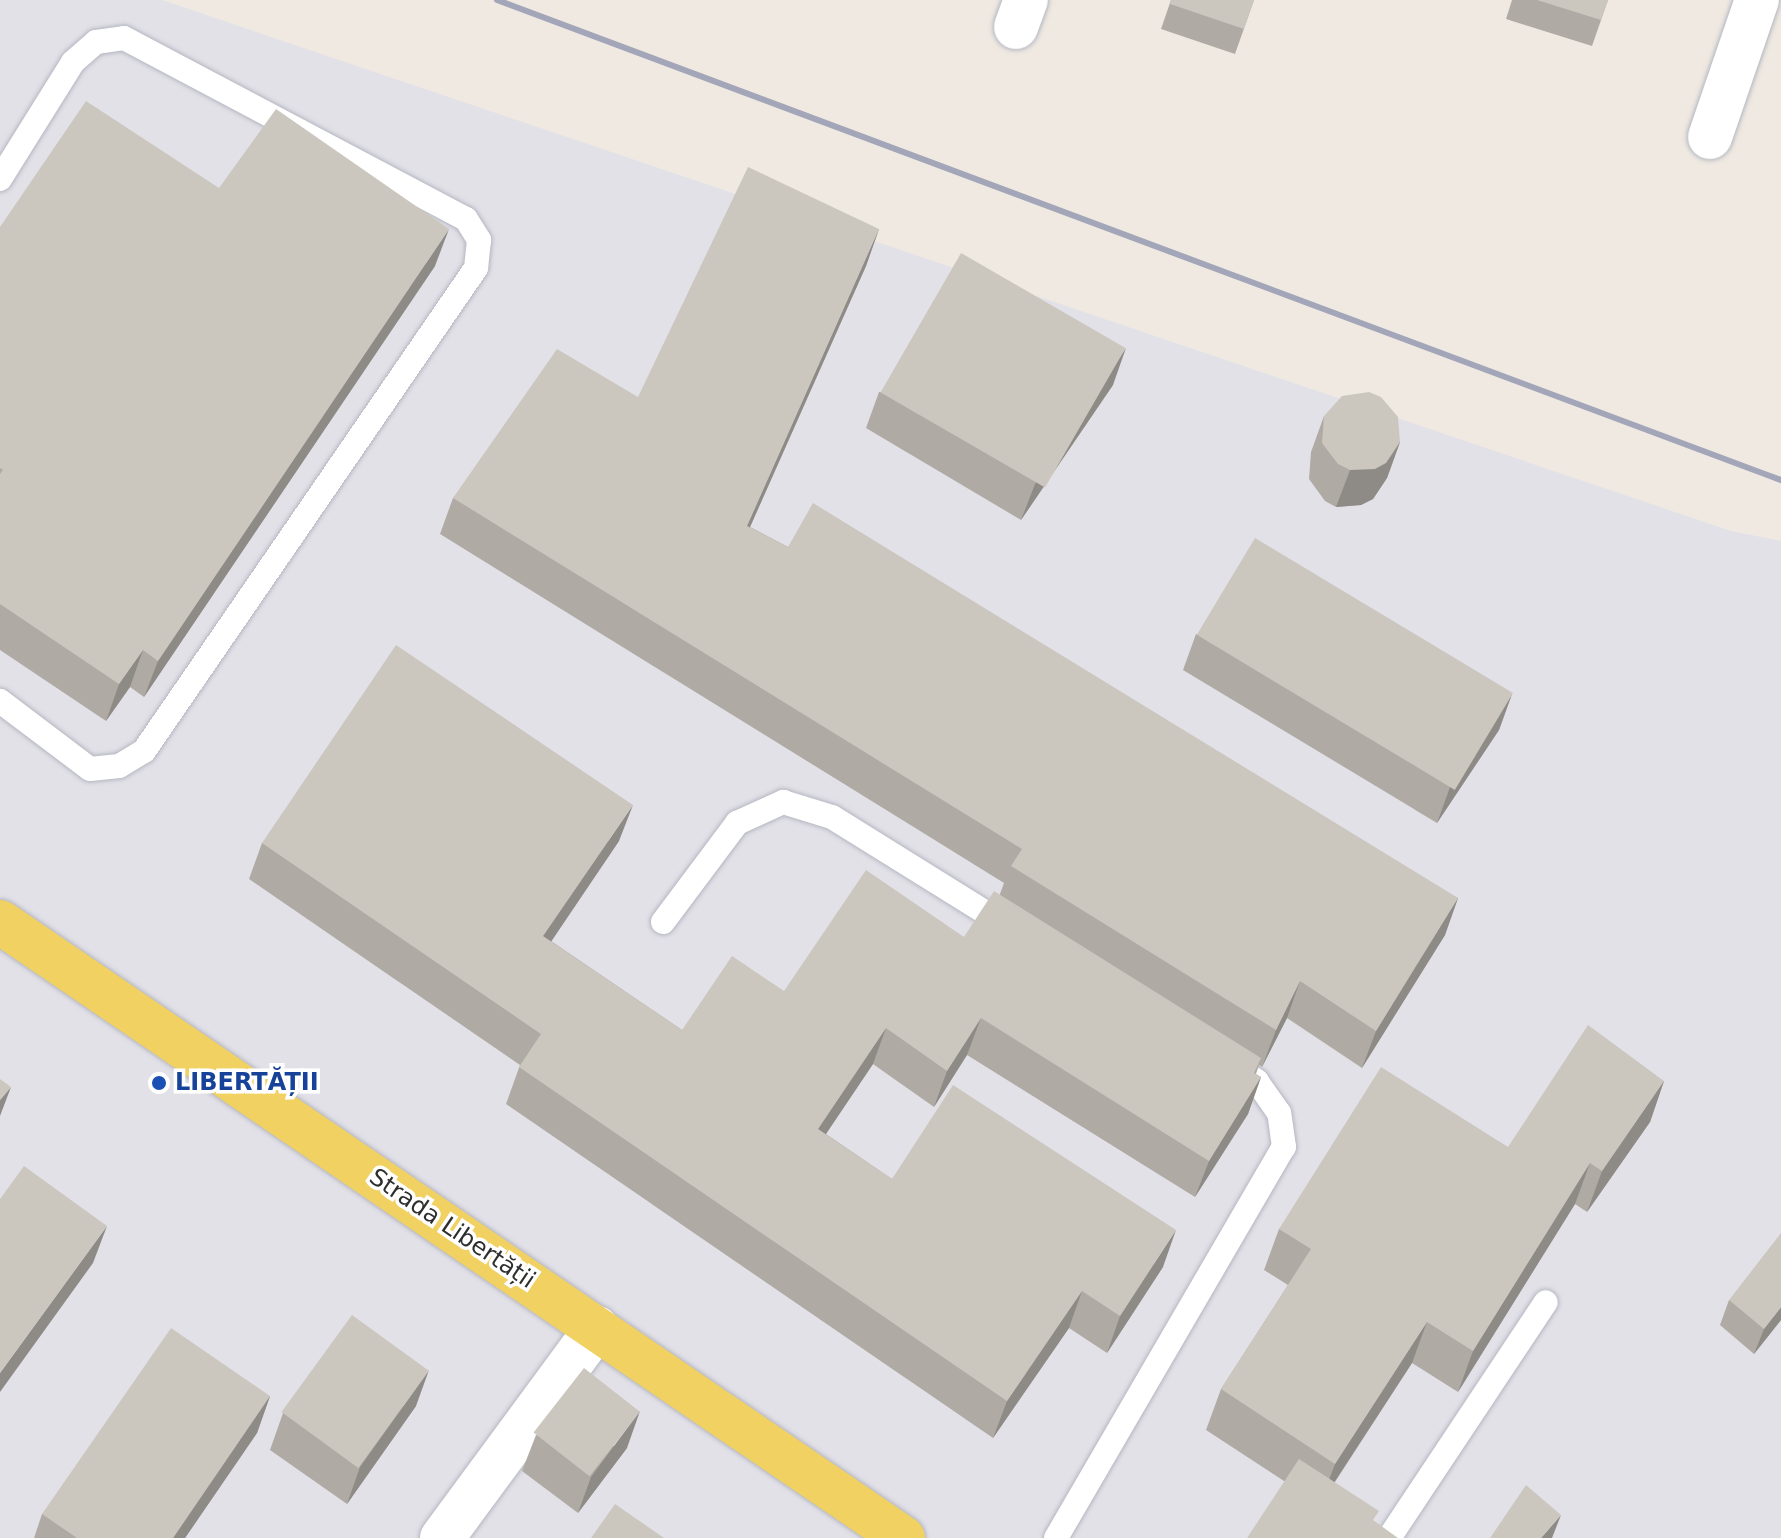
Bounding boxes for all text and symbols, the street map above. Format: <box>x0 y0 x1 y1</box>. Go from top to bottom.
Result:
place label: LIBERTĂȚII <box>175 1069 319 1097</box>
marker: LIBERTĂȚII <box>150 1074 168 1092</box>
street label: Strada Libertății <box>364 1163 540 1295</box>

